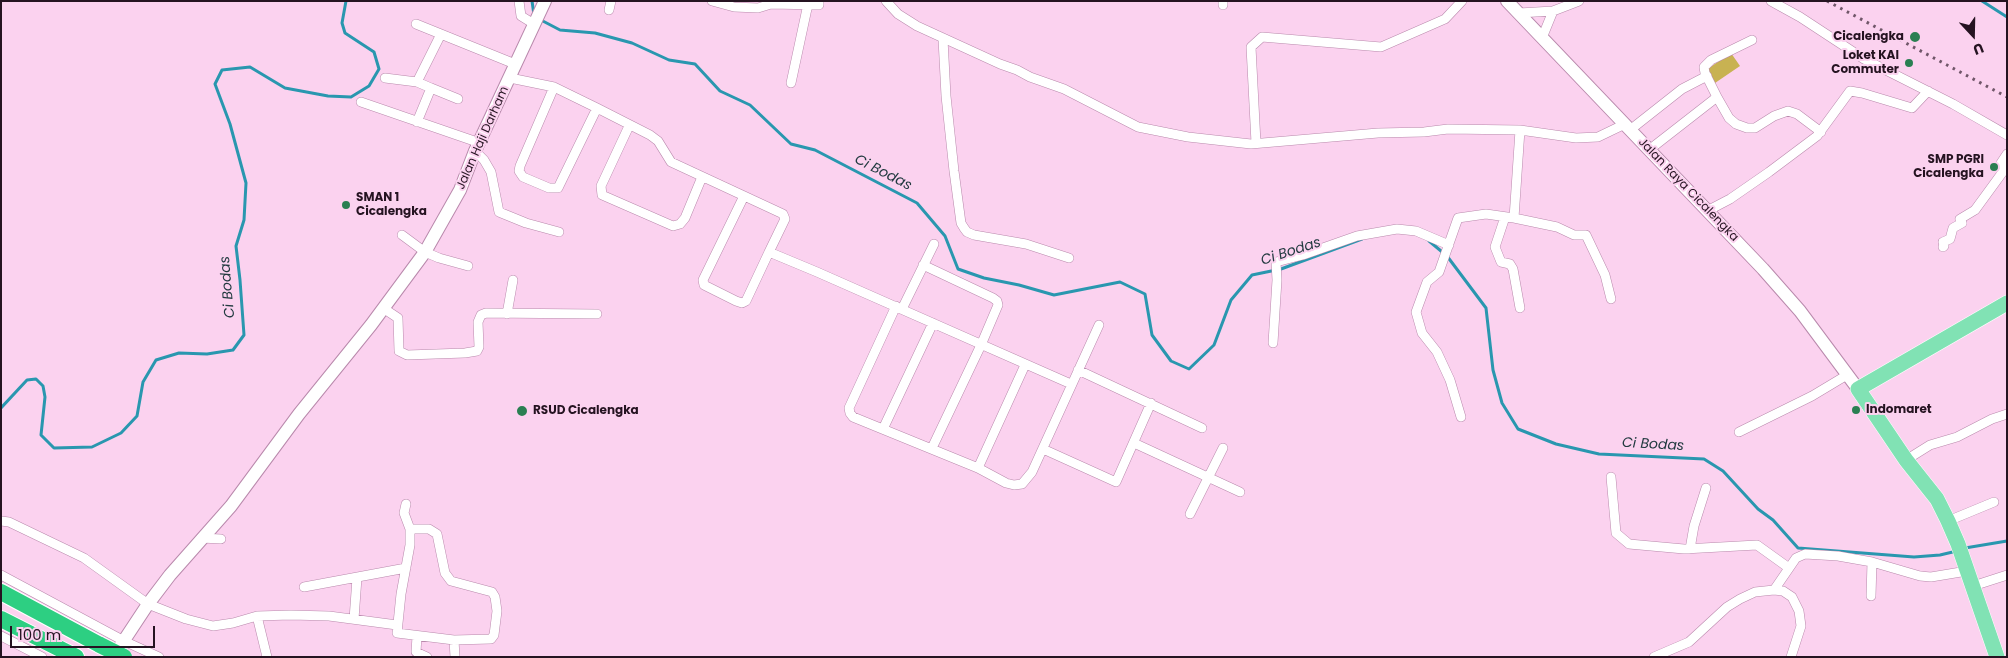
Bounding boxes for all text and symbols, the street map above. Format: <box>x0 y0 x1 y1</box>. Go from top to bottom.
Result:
north arrow <box>1948 10 1998 60</box>
place label: Cicalengka <box>1833 30 1904 44</box>
marker: Cicalengka <box>1908 30 1922 44</box>
text: U <box>1970 38 1987 60</box>
place label: Loket KAI Commuter <box>1831 49 1899 77</box>
marker: Loket KAI Commuter <box>1903 57 1915 69</box>
street label: Jalan Haji Darham <box>454 84 512 192</box>
street label: Jalan Raya Cicalengka <box>1635 135 1741 245</box>
water label: Ci Bodas <box>851 151 915 195</box>
place label: SMP PGRI Cicalengka <box>1913 153 1984 181</box>
marker: SMP PGRI Cicalengka <box>1988 161 2000 173</box>
place label: SMAN 1 Cicalengka <box>356 191 427 219</box>
marker: SMAN 1 Cicalengka <box>340 199 352 211</box>
water label: Ci Bodas <box>1259 234 1323 270</box>
water label: Ci Bodas <box>217 255 239 319</box>
place label: Indomaret <box>1866 403 1932 417</box>
marker: RSUD Cicalengka <box>515 404 529 418</box>
place label: RSUD Cicalengka <box>533 404 639 418</box>
marker: Indomaret <box>1850 404 1862 416</box>
water label: Ci Bodas <box>1622 435 1684 455</box>
scale bar <box>12 616 158 648</box>
text: 100 m <box>18 624 61 645</box>

